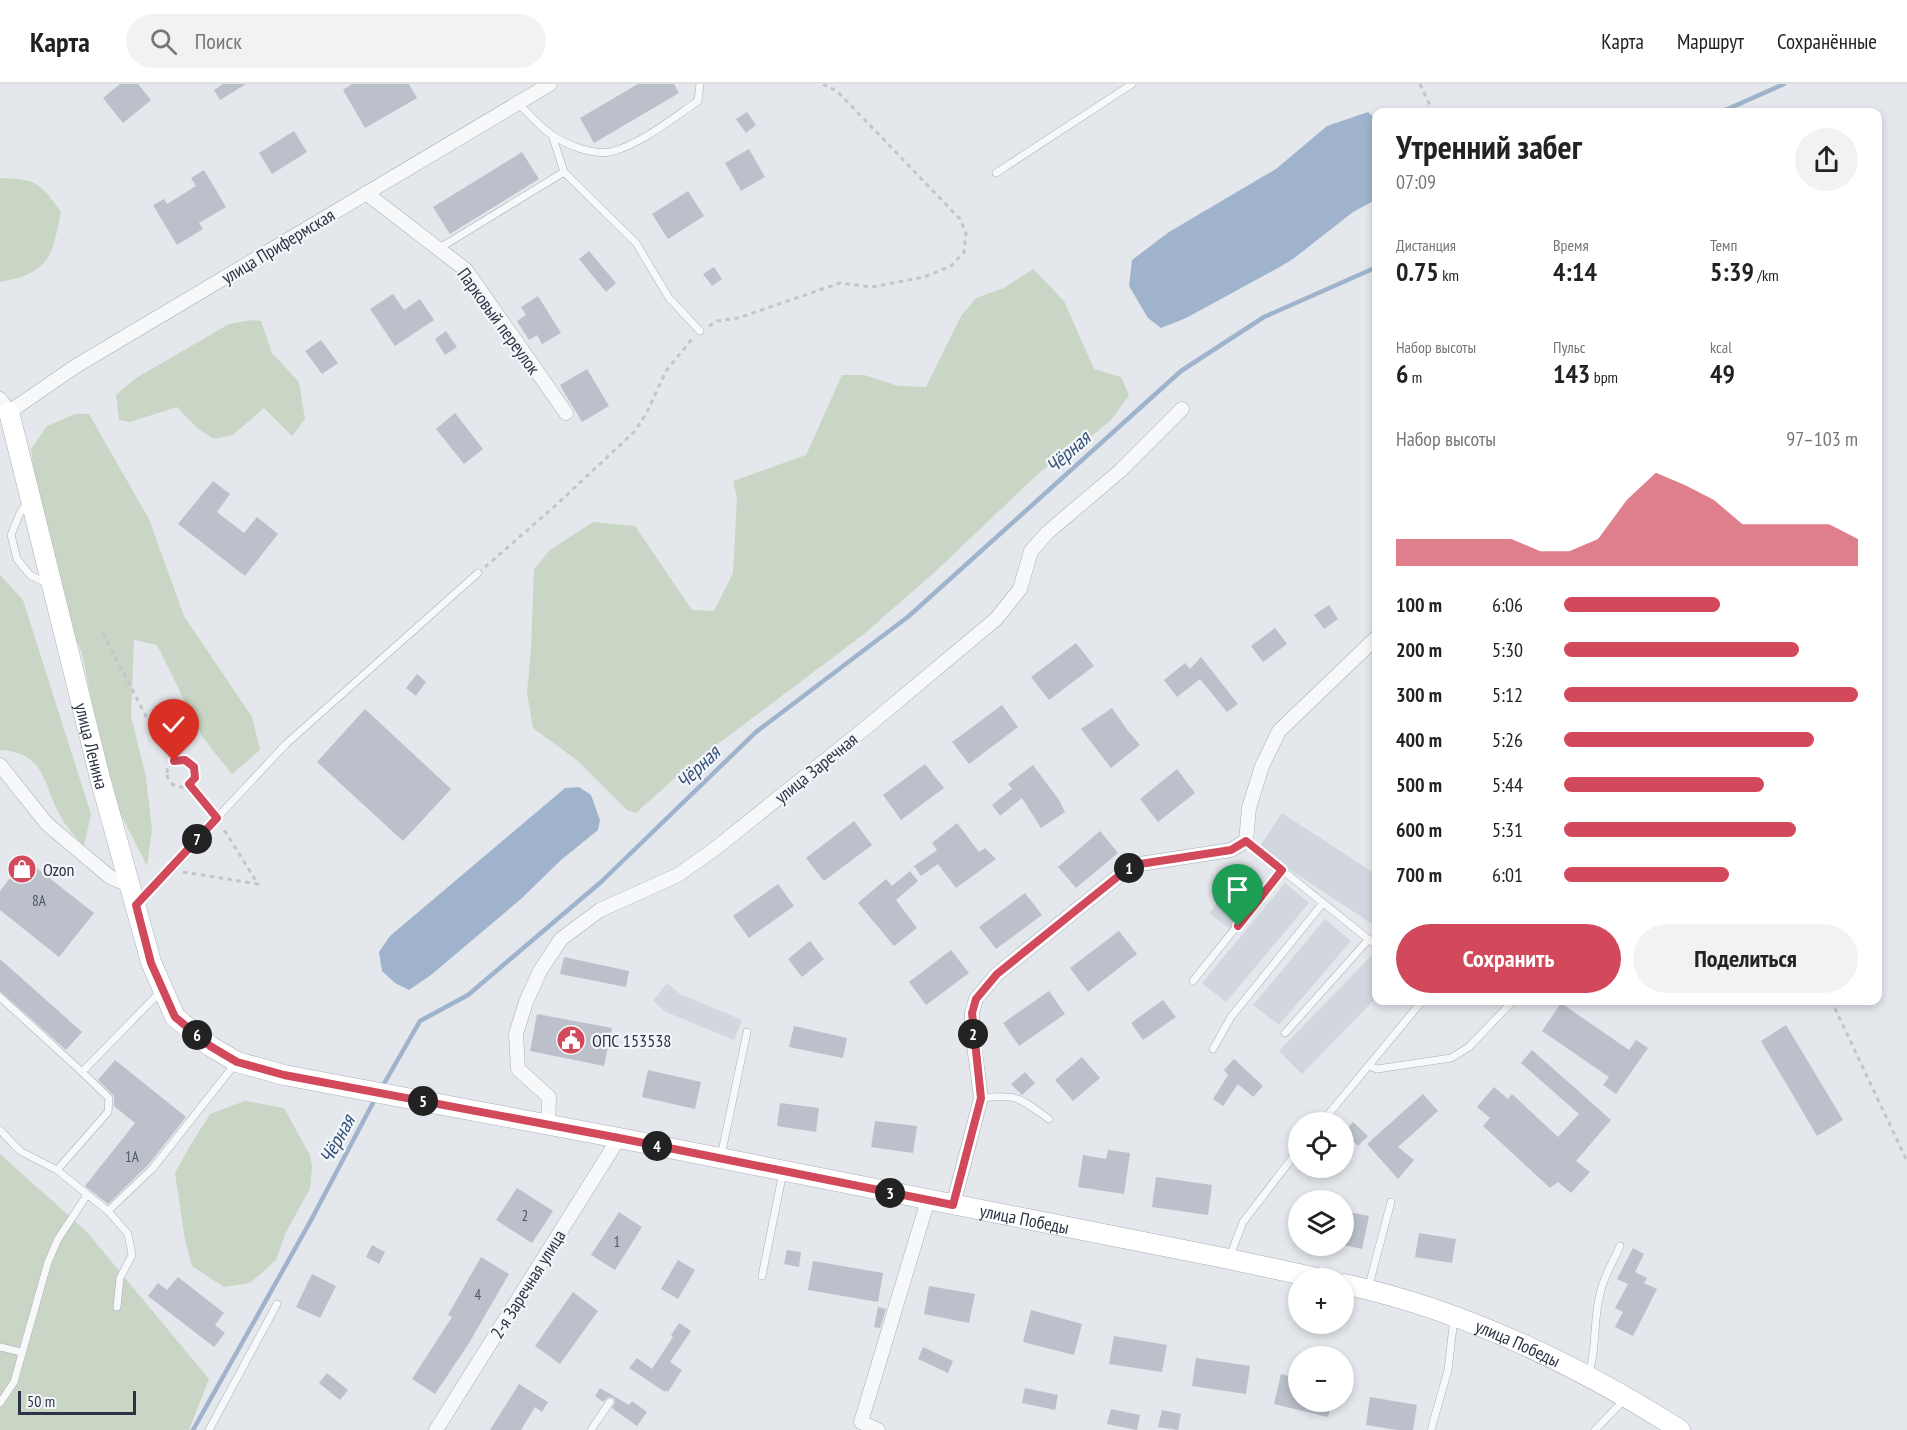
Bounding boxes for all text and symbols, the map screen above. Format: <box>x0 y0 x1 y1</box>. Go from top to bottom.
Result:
search box <box>126 14 546 68</box>
text: Карта <box>30 23 90 60</box>
icon: search <box>147 25 180 58</box>
text: Поиск <box>195 27 242 55</box>
text: Карта <box>1601 28 1644 55</box>
text: Маршрут <box>1677 28 1744 55</box>
text: Сохранённые <box>1777 28 1877 55</box>
text: Утренний забег <box>1396 125 1582 168</box>
button: share <box>1795 128 1858 191</box>
text: 07:09 <box>1396 169 1436 195</box>
street label: улица Прифермская <box>217 203 339 289</box>
text: Дистанция <box>1396 235 1456 255</box>
text: Время <box>1553 235 1589 255</box>
text: Темп <box>1710 235 1737 255</box>
text: 0.75 <box>1396 255 1439 288</box>
text: 4:14 <box>1553 255 1597 288</box>
text: 5:39 <box>1710 255 1754 288</box>
street label: Парковый переулок <box>453 263 546 379</box>
text: km <box>1439 265 1459 285</box>
text: /km <box>1754 265 1779 285</box>
text: Набор высоты <box>1396 337 1476 357</box>
text: Пульс <box>1553 337 1585 357</box>
text: kcal <box>1710 337 1732 357</box>
text: 6 <box>1396 357 1408 390</box>
text: 143 <box>1553 357 1590 390</box>
text: 49 <box>1710 357 1735 390</box>
text: m <box>1408 367 1422 387</box>
text: bpm <box>1590 367 1618 387</box>
water label: Чёрная <box>1040 424 1097 479</box>
text: Набор высоты <box>1396 426 1496 452</box>
text: 97–103 m <box>1786 426 1858 452</box>
text: 100 m <box>1396 592 1442 618</box>
text: 6:06 <box>1492 592 1523 618</box>
text: 200 m <box>1396 637 1442 663</box>
text: 5:30 <box>1492 637 1523 663</box>
text: 300 m <box>1396 682 1442 708</box>
text: 5:12 <box>1492 682 1523 708</box>
pin <box>148 699 199 761</box>
street label: улица Ленина <box>70 700 114 792</box>
icon: check <box>157 708 190 741</box>
text: 400 m <box>1396 727 1442 753</box>
text: 5:26 <box>1492 727 1523 753</box>
street label: улица Заречная <box>770 728 862 808</box>
water label: Чёрная <box>671 738 727 794</box>
text: 500 m <box>1396 772 1442 798</box>
text: 5:44 <box>1492 772 1523 798</box>
text: 600 m <box>1396 817 1442 843</box>
text: 5:31 <box>1492 817 1523 843</box>
pin: 7 <box>182 824 212 854</box>
text: 7 <box>193 829 201 849</box>
shop icon: Ozon <box>6 853 38 885</box>
pin: 1 <box>1114 853 1144 883</box>
place label: Ozon <box>43 858 75 881</box>
text: 1 <box>1125 858 1133 878</box>
text: 700 m <box>1396 862 1442 888</box>
text: 6:01 <box>1492 862 1523 888</box>
pin <box>1212 864 1263 926</box>
icon: arrive <box>1221 873 1254 906</box>
house number: 8А <box>32 891 47 910</box>
button: Сохранить <box>1396 924 1621 993</box>
button: Поделиться <box>1633 924 1858 993</box>
pin: 2 <box>958 1019 988 1049</box>
pin: 6 <box>182 1020 212 1050</box>
public building icon: ОПС 153538 <box>555 1024 587 1056</box>
text: 2 <box>969 1024 977 1044</box>
text: 6 <box>193 1025 201 1045</box>
place label: ОПС 153538 <box>592 1029 671 1052</box>
pin: 5 <box>408 1086 438 1116</box>
text: 5 <box>419 1091 427 1111</box>
water label: Чёрная <box>313 1108 362 1168</box>
map controls <box>1288 1112 1354 1412</box>
button: locate <box>1288 1112 1354 1178</box>
pin: 4 <box>642 1131 672 1161</box>
text: 4 <box>653 1136 661 1156</box>
house number: 1А <box>125 1147 140 1166</box>
pin: 3 <box>875 1178 905 1208</box>
text: 3 <box>886 1183 894 1203</box>
button: layers <box>1288 1190 1354 1256</box>
street label: улица Победы <box>978 1198 1071 1239</box>
house number: 2 <box>522 1206 528 1225</box>
street label: 2-я Заречная улица <box>485 1225 571 1343</box>
house number: 1 <box>614 1232 620 1251</box>
button: + <box>1288 1268 1354 1334</box>
house number: 4 <box>475 1285 482 1304</box>
street label: улица Победы <box>1472 1314 1564 1372</box>
button: − <box>1288 1346 1354 1412</box>
scale bar <box>18 1388 136 1416</box>
text: 50 m <box>27 1391 55 1411</box>

